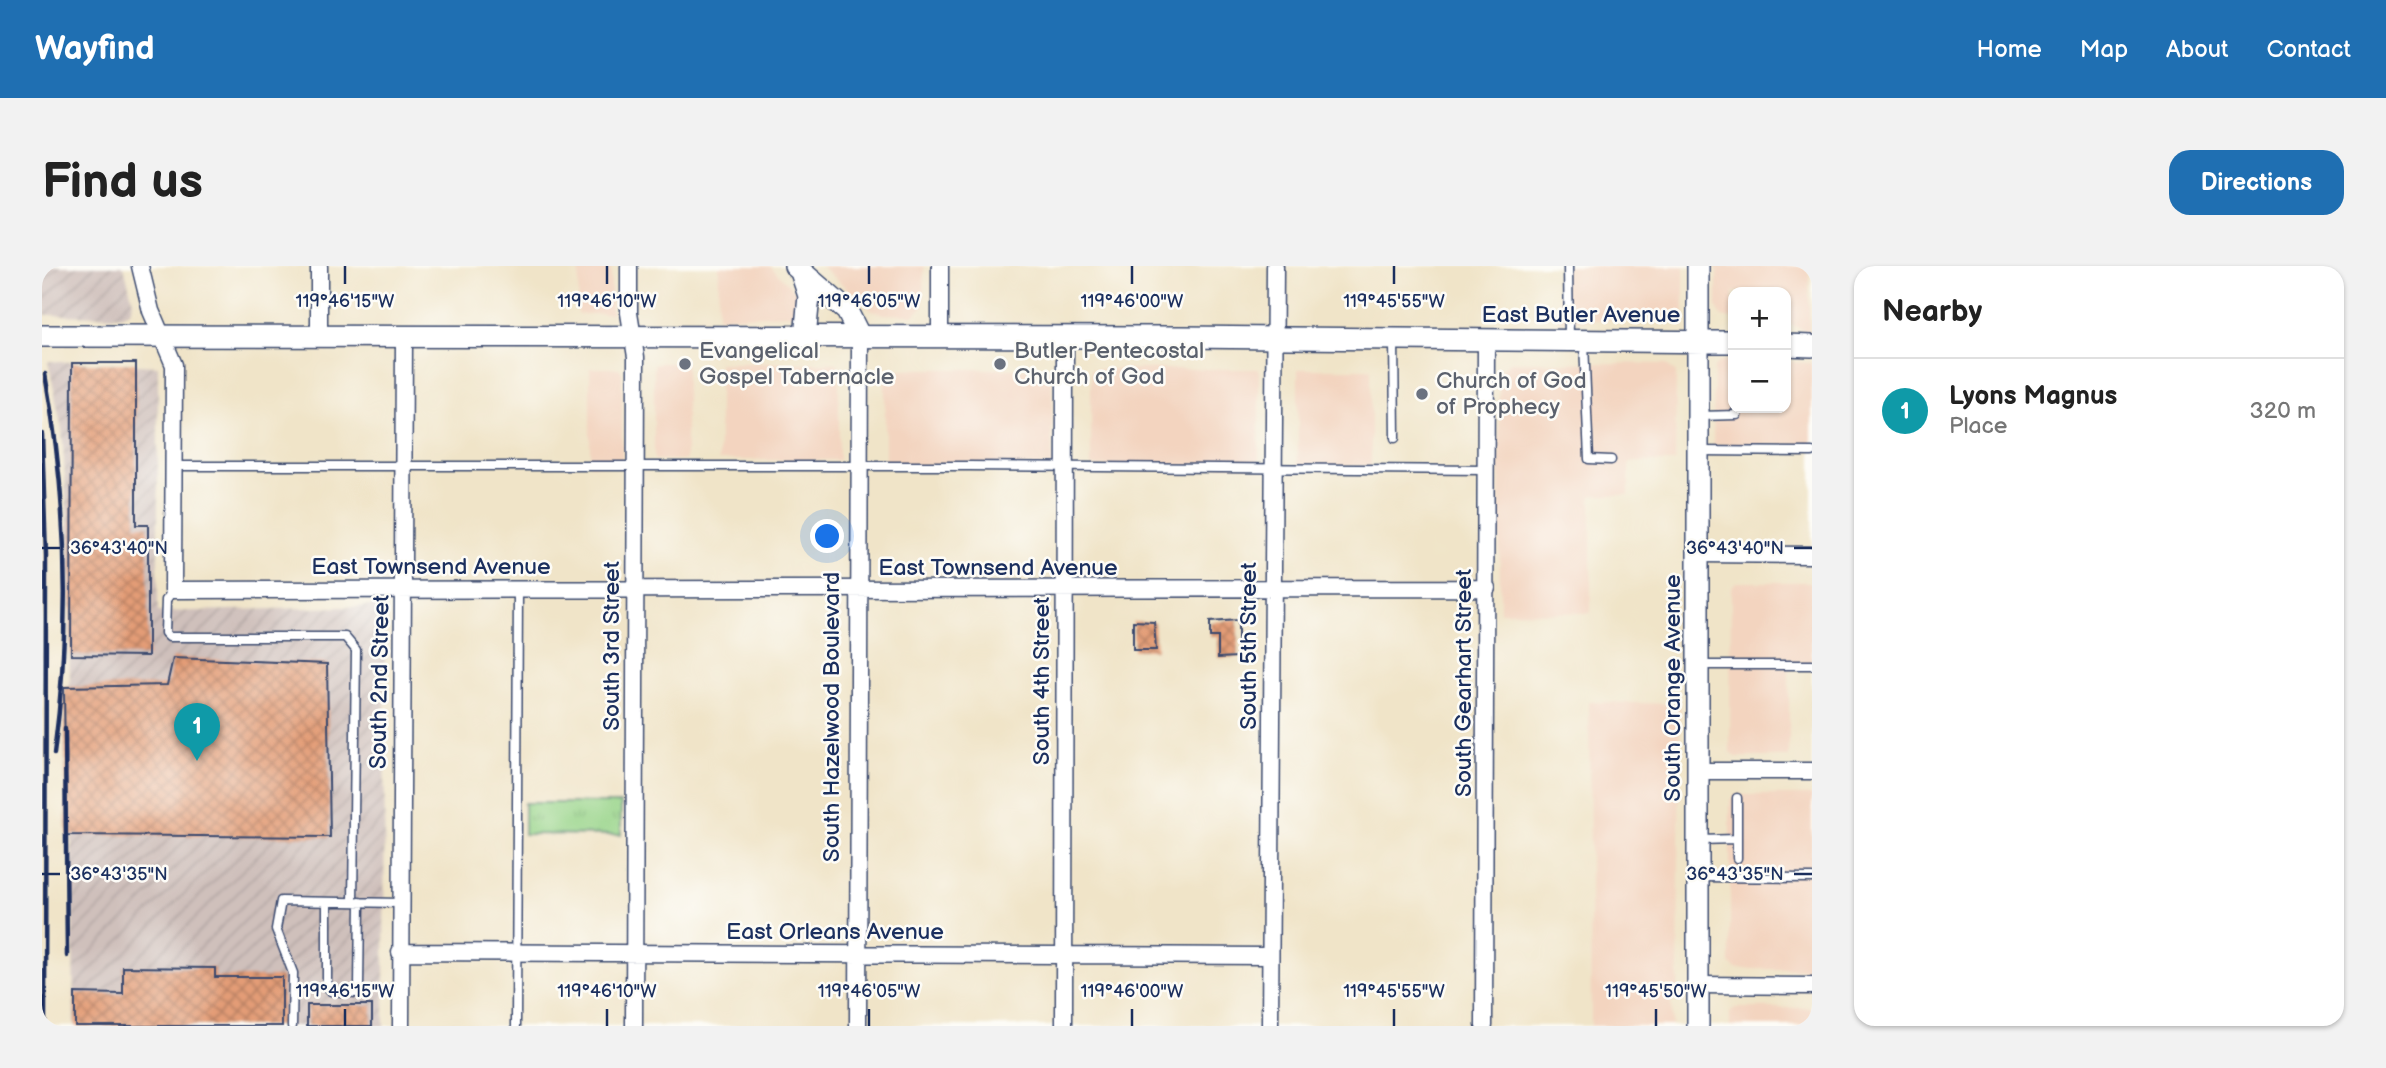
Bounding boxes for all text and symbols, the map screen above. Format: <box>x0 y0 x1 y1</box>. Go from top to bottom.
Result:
text: Wayfind <box>35 29 154 69</box>
text: Home <box>1977 35 2042 64</box>
text: Map <box>2080 35 2128 64</box>
text: About <box>2166 35 2228 64</box>
text: Contact <box>2266 35 2351 64</box>
button: Directions <box>2169 150 2344 215</box>
text: Find us <box>42 153 203 212</box>
map controls <box>1728 287 1791 413</box>
button: + <box>1728 287 1791 350</box>
text: 119°46'15"W <box>295 291 395 312</box>
text: 119°46'10"W <box>557 291 657 312</box>
text: 119°46'05"W <box>818 291 921 312</box>
text: 119°46'00"W <box>1081 291 1184 312</box>
text: 119°45'55"W <box>1343 291 1445 312</box>
text: Nearby <box>1882 294 1982 330</box>
street label: East Butler Avenue <box>1482 301 1680 329</box>
place label: Evangelical Gospel Tabernacle <box>699 337 894 391</box>
place label: Butler Pentecostal Church of God <box>1014 337 1204 391</box>
button: − <box>1728 350 1791 413</box>
marker: Evangelical Gospel Tabernacle <box>677 356 693 372</box>
marker: Butler Pentecostal Church of God <box>992 356 1008 372</box>
place label: Church of God of Prophecy <box>1436 367 1587 421</box>
text: Lyons Magnus <box>1949 381 2117 412</box>
marker: Church of God of Prophecy <box>1414 386 1430 402</box>
text: 1 <box>1900 397 1910 425</box>
text: 320 m <box>2250 397 2316 425</box>
text: Place <box>1949 412 2007 440</box>
your location <box>810 519 844 553</box>
text: 36°43'40"N <box>70 538 168 559</box>
text: 36°43'40"N <box>1686 538 1784 559</box>
street label: East Townsend Avenue <box>311 553 551 581</box>
street label: East Townsend Avenue <box>878 554 1118 582</box>
street label: South 3rd Street <box>598 561 626 731</box>
street label: South 5th Street <box>1235 562 1263 730</box>
street label: South Gearhart Street <box>1450 569 1478 797</box>
street label: South Hazelwood Boulevard <box>818 572 846 862</box>
street label: South Orange Avenue <box>1659 574 1687 802</box>
street label: South 2nd Street <box>364 595 396 769</box>
street label: South 4th Street <box>1028 597 1056 765</box>
pin: 1 <box>174 703 220 761</box>
text: 36°43'35"N <box>70 864 168 885</box>
text: 36°43'35"N <box>1686 864 1784 885</box>
street label: East Orleans Avenue <box>726 918 944 946</box>
text: 119°46'15"W <box>295 981 395 1002</box>
text: 119°46'10"W <box>557 981 657 1002</box>
text: 119°46'05"W <box>818 981 921 1002</box>
text: 119°46'00"W <box>1081 981 1184 1002</box>
text: 119°45'55"W <box>1343 981 1445 1002</box>
text: 119°45'50"W <box>1605 981 1708 1002</box>

